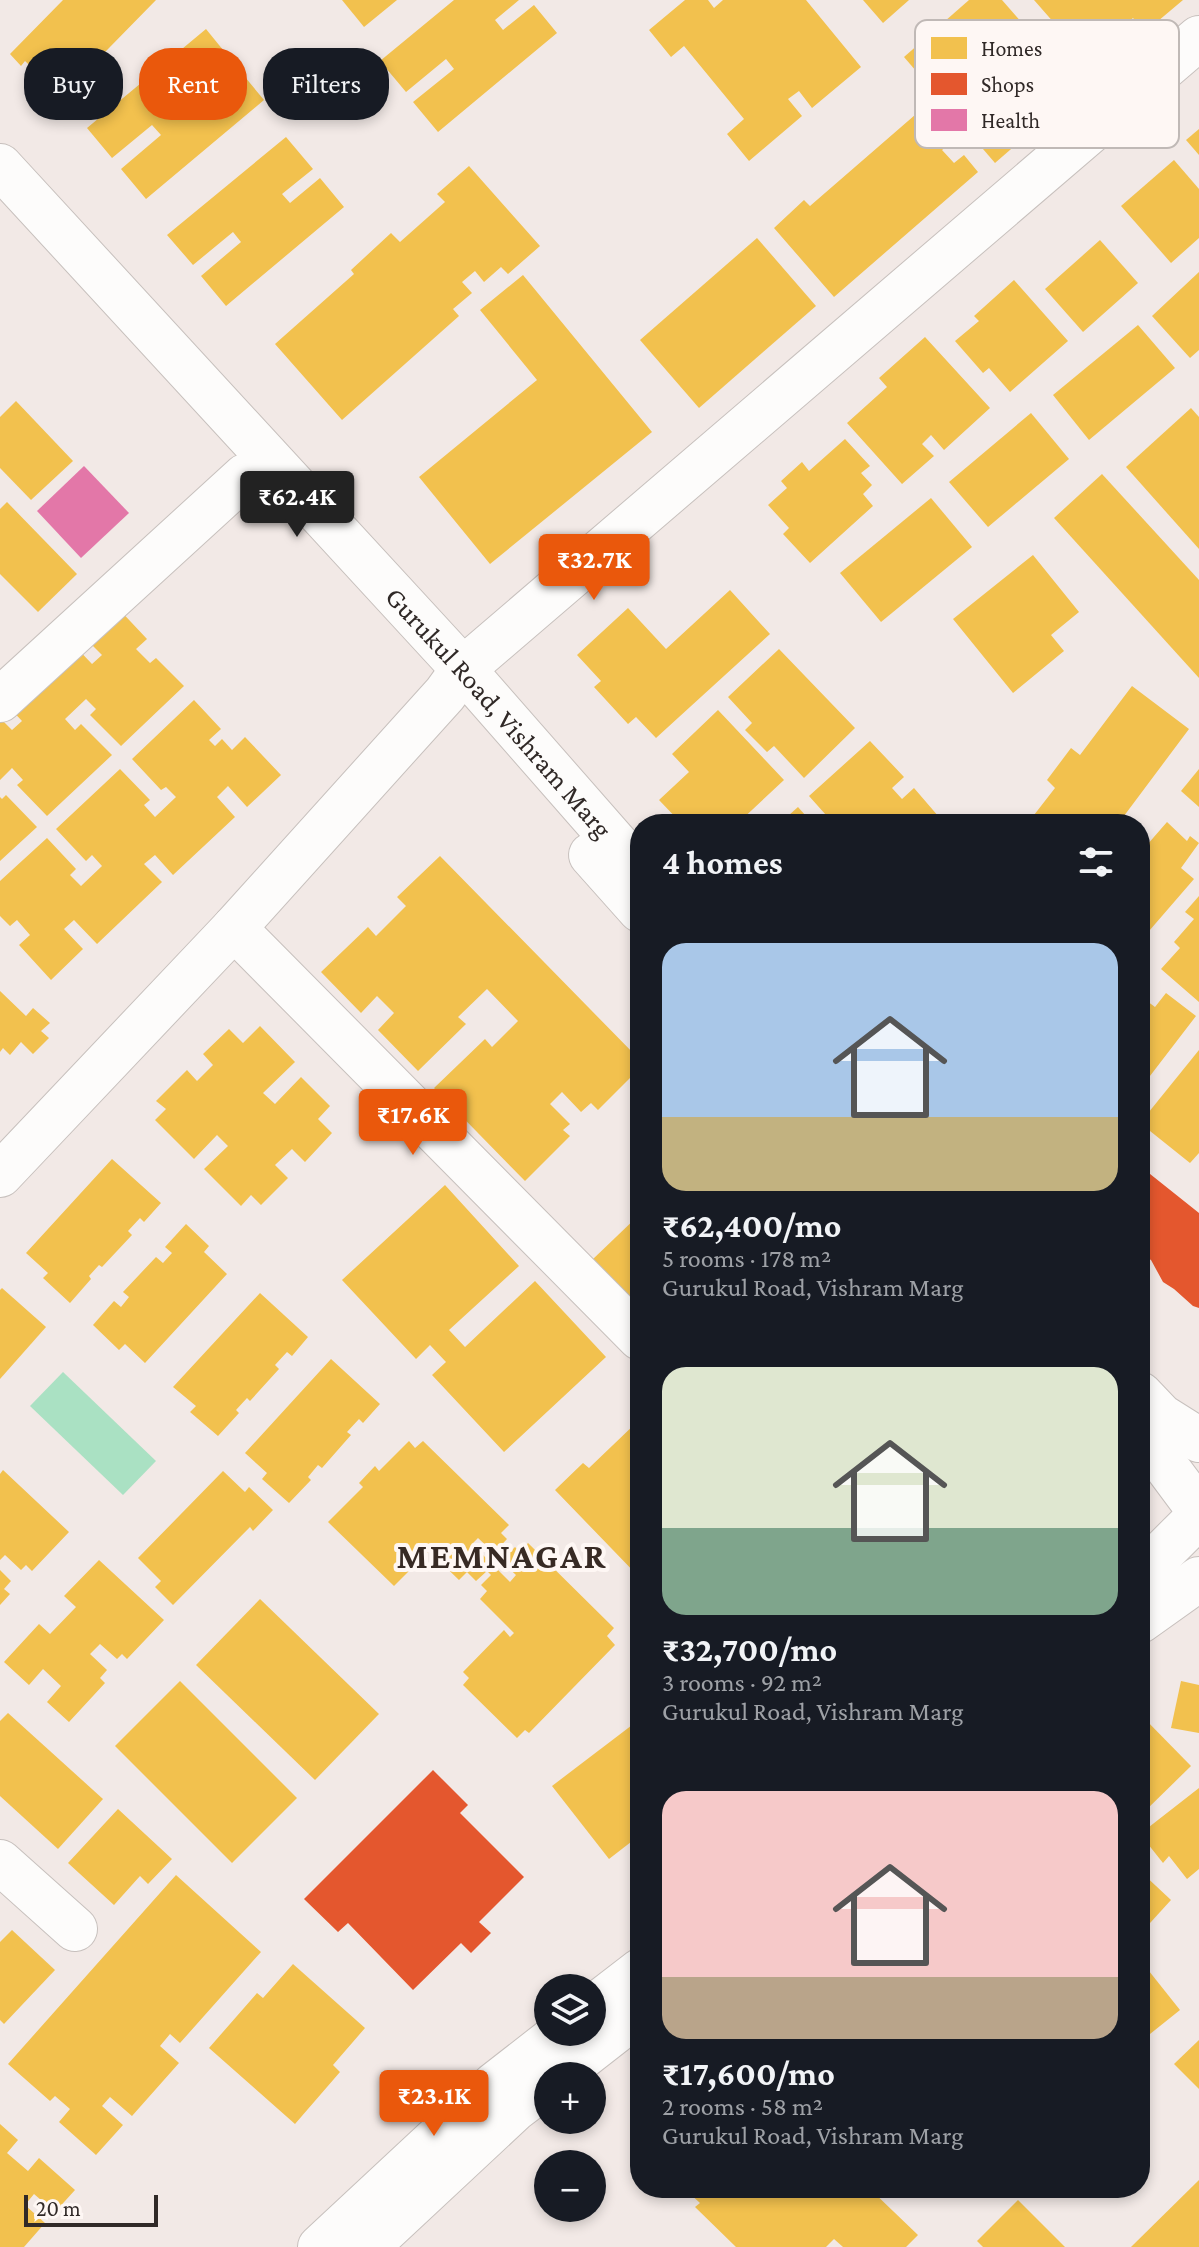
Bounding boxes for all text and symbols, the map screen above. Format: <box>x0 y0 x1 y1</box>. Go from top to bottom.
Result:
legend <box>915 20 1179 148</box>
text: Homes <box>981 36 1042 61</box>
chip: Buy <box>24 48 123 120</box>
chip: Rent <box>139 48 247 120</box>
chip: Filters <box>263 48 389 120</box>
text: Shops <box>981 72 1034 97</box>
text: Health <box>981 108 1040 133</box>
pin: ₹62.4K <box>232 471 362 539</box>
text: ₹62.4K <box>258 482 336 511</box>
pin: ₹32.7K <box>529 534 659 602</box>
text: ₹32.7K <box>557 545 631 574</box>
street label: Gurukul Road, Vishram Marg <box>380 580 619 844</box>
icon: filters <box>1074 840 1118 884</box>
text: 4 homes <box>662 844 783 881</box>
icon: home <box>818 995 962 1139</box>
pin: ₹17.6K <box>348 1089 478 1157</box>
text: ₹17.6K <box>377 1100 449 1129</box>
text: ₹62,400/mo <box>662 1207 841 1244</box>
text: 5 rooms · 178 m² <box>662 1244 831 1273</box>
text: Gurukul Road, Vishram Marg <box>662 1273 964 1302</box>
icon: home <box>818 1419 962 1563</box>
district label: MEMNAGAR <box>396 1536 608 1576</box>
text: ₹32,700/mo <box>662 1631 837 1668</box>
text: 3 rooms · 92 m² <box>662 1668 822 1697</box>
text: Gurukul Road, Vishram Marg <box>662 1697 964 1726</box>
icon: home <box>818 1843 962 1987</box>
map controls <box>534 1974 606 2222</box>
button: layers <box>534 1974 606 2046</box>
text: ₹17,600/mo <box>662 2055 835 2092</box>
button: + <box>534 2062 606 2134</box>
pin: ₹23.1K <box>369 2070 499 2138</box>
text: ₹23.1K <box>397 2081 471 2110</box>
text: 2 rooms · 58 m² <box>662 2092 823 2121</box>
text: Gurukul Road, Vishram Marg <box>662 2121 964 2150</box>
button: − <box>534 2150 606 2222</box>
scale bar <box>24 2191 158 2227</box>
text: 20 m <box>36 2196 81 2221</box>

